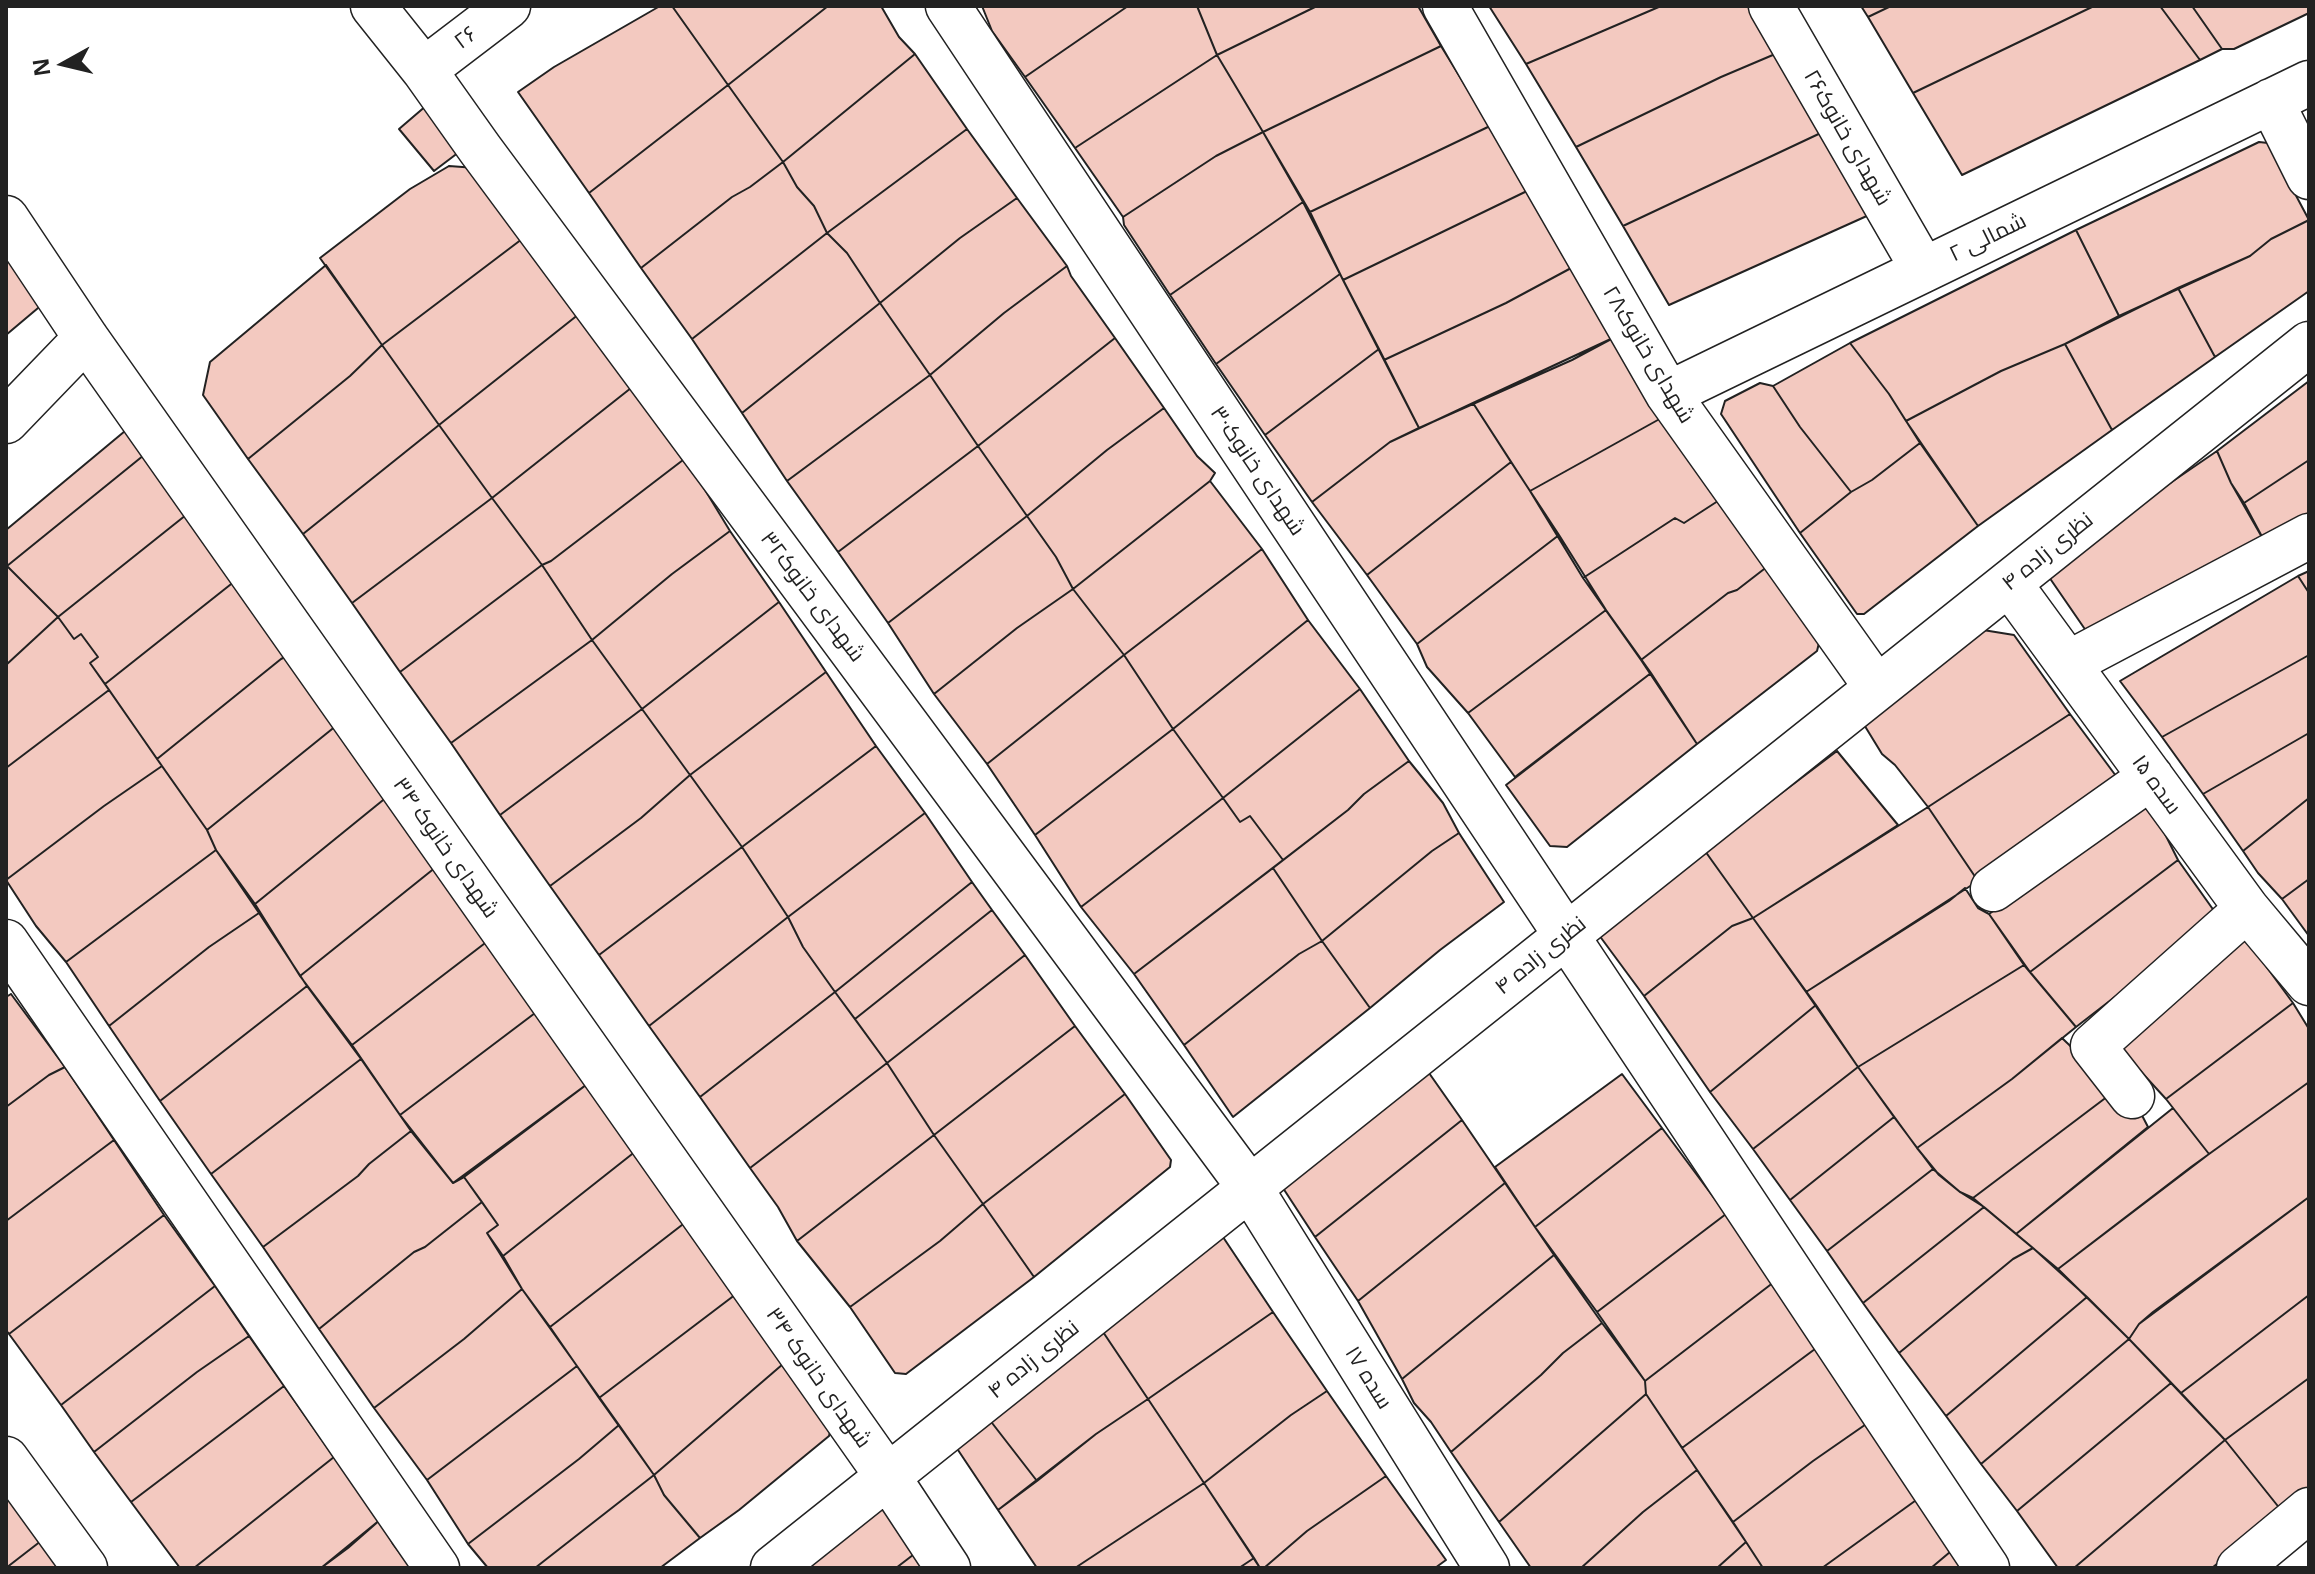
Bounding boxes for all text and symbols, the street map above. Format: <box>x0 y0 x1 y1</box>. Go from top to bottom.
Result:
street label: ۲۶ <box>449 21 483 55</box>
north arrow <box>24 24 104 104</box>
text: N <box>24 56 56 78</box>
street label: شهدای خانوک۲۶ <box>1797 65 1897 211</box>
street label: شمالی ۲ <box>1945 208 2031 268</box>
street label: شهدای خانوک۲۸ <box>1597 281 1699 429</box>
street label: شهدای خانوک۳۰ <box>1204 401 1310 541</box>
street label: نظری زاده ۴ <box>1997 507 2099 597</box>
street label: شهدای خانوک۳۲ <box>754 526 870 668</box>
street label: سده ۱۵ <box>2126 750 2186 820</box>
street label: ۳۴ شهدای خانوک <box>387 773 503 923</box>
street label: نظری زاده ۴ <box>1490 911 1592 1001</box>
street label: ۳۴ شهدای خانوک <box>760 1303 876 1453</box>
street label: نظری زاده ۴ <box>983 1315 1085 1405</box>
street label: سده ۱۷ <box>1339 1342 1397 1414</box>

